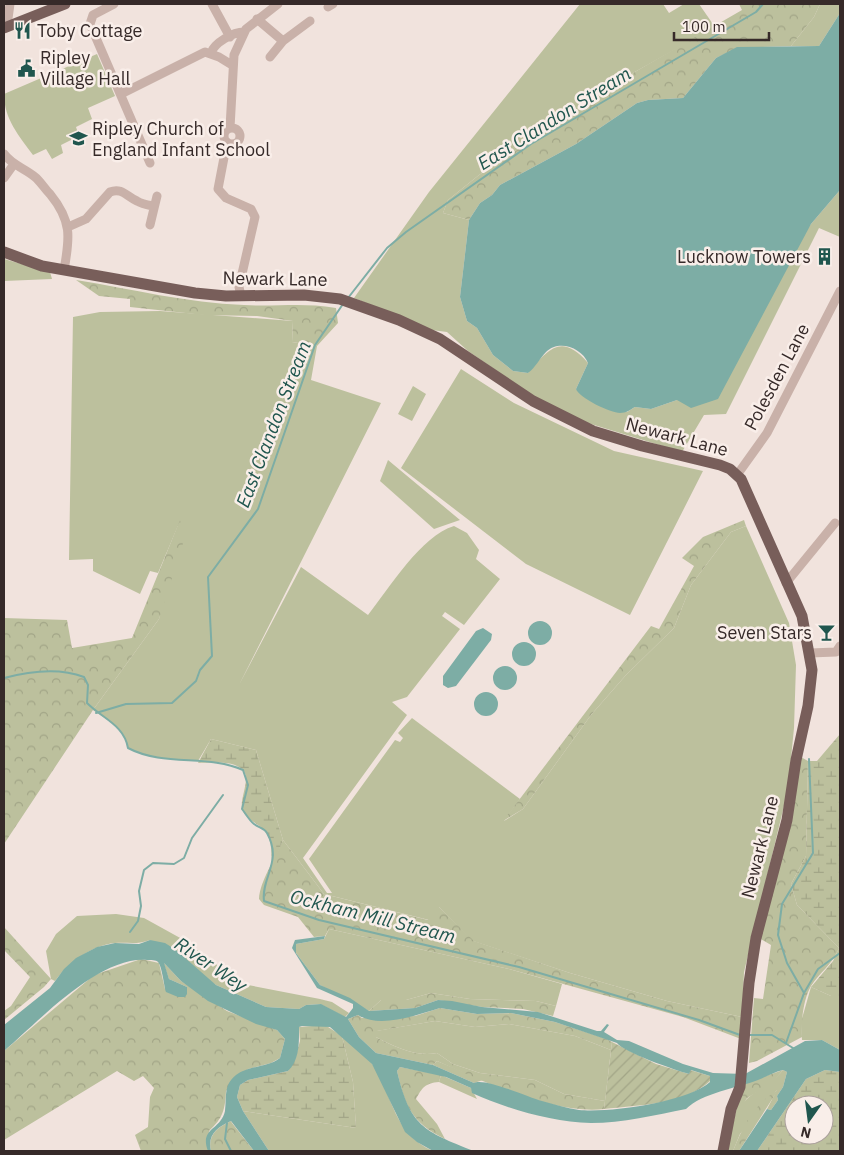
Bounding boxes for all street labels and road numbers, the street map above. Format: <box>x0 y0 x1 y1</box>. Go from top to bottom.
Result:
street label: Newark Lane <box>222 266 328 291</box>
street label: Polesden Lane <box>739 319 814 434</box>
street label: Newark Lane <box>624 412 731 461</box>
street label: Newark Lane <box>736 793 783 901</box>

